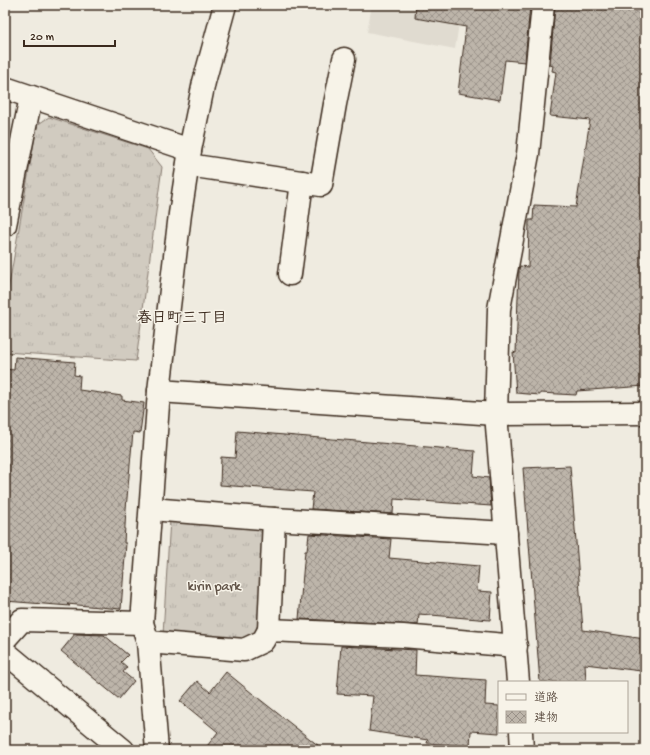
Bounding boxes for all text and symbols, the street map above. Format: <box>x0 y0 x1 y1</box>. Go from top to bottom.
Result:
scale bar <box>24 22 115 48</box>
text: 20 m <box>30 31 55 45</box>
district label: 春日町三丁目 <box>137 309 227 328</box>
park label: kirin park <box>187 579 242 596</box>
legend <box>498 681 628 733</box>
text: 道路 <box>534 691 558 706</box>
text: 建物 <box>534 711 558 726</box>

